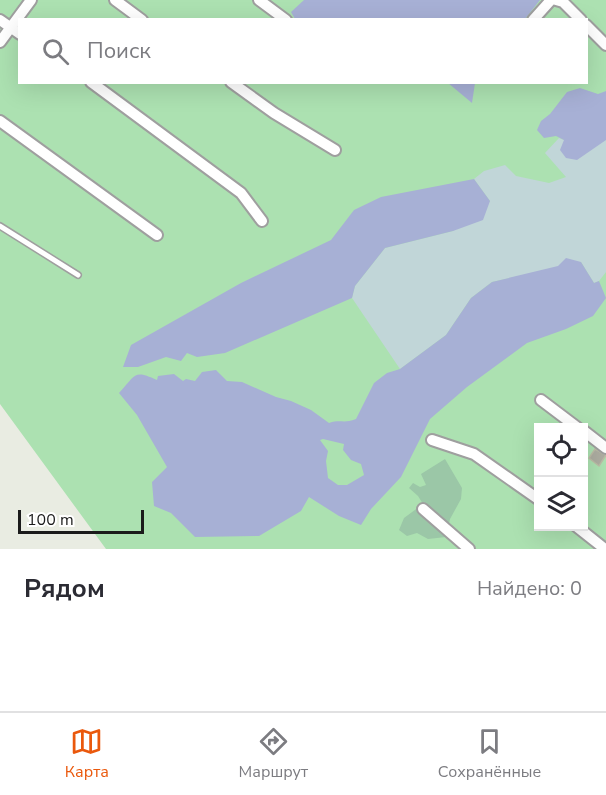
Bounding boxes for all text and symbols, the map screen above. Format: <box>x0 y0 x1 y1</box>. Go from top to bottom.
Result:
search box <box>18 18 588 84</box>
icon: search <box>39 35 72 68</box>
text: Поиск <box>87 36 151 66</box>
map controls <box>534 423 588 531</box>
button: locate <box>534 423 588 477</box>
button: layers <box>534 477 588 531</box>
scale bar <box>18 507 144 534</box>
text: 100 m <box>27 509 74 531</box>
text: Рядом <box>24 571 105 606</box>
text: Найдено: 0 <box>477 575 582 602</box>
tab: Карта <box>65 725 109 783</box>
tab: Маршрут <box>239 725 308 783</box>
tab: Сохранённые <box>438 725 541 783</box>

